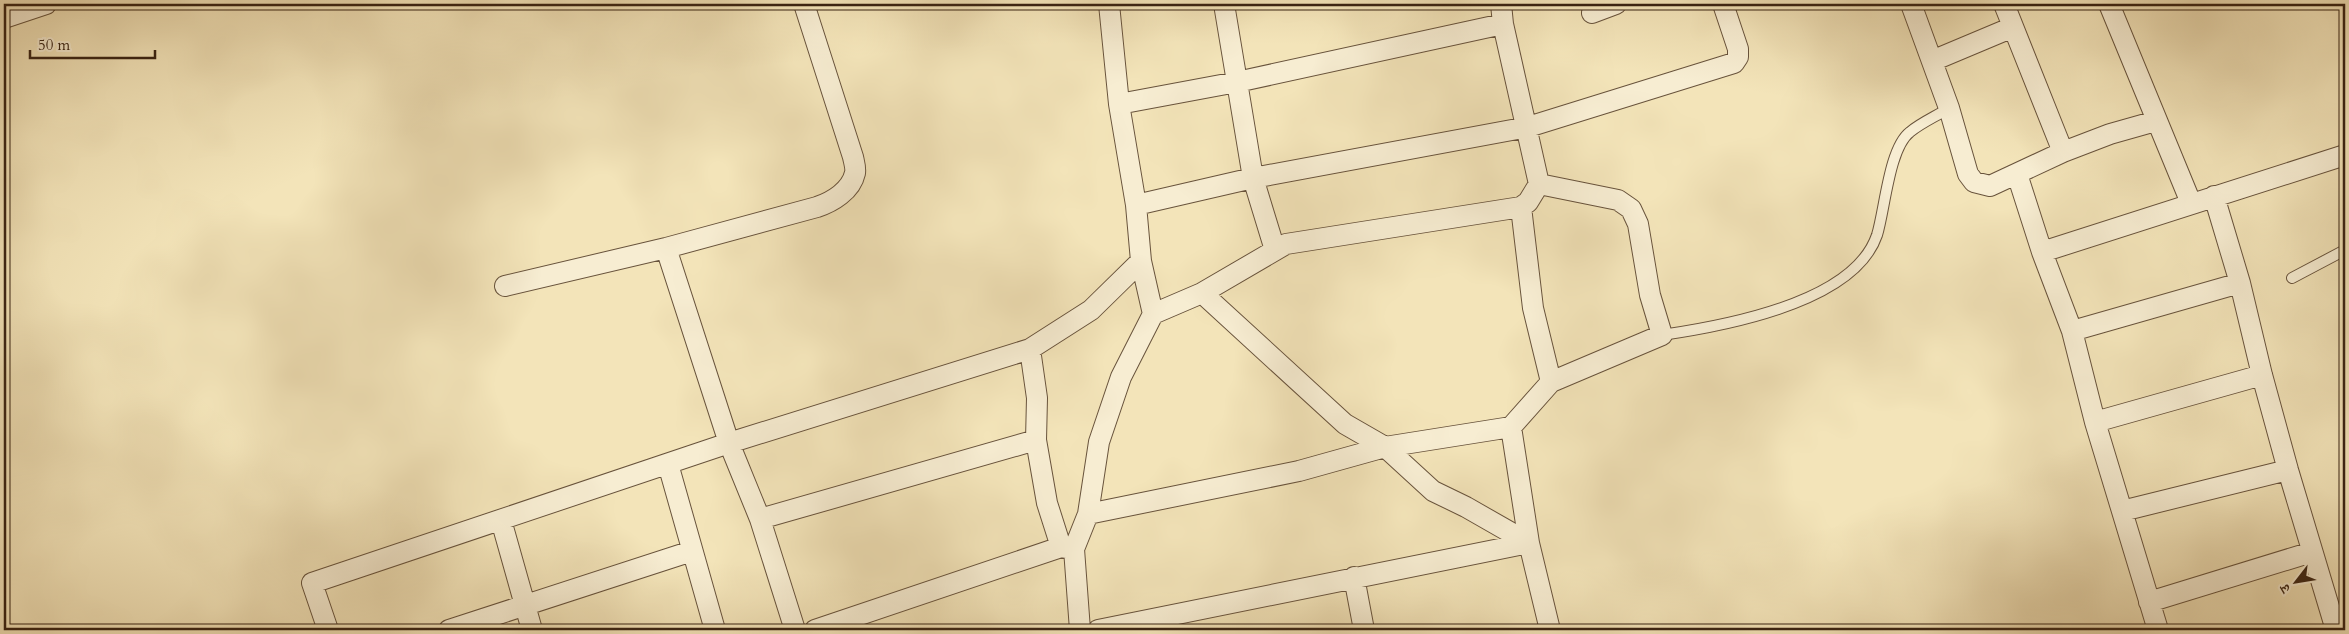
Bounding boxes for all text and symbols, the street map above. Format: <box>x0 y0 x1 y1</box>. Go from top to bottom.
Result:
scale bar <box>30 28 155 60</box>
text: 50 m <box>38 35 70 55</box>
north arrow <box>2272 556 2322 606</box>
text: उ <box>2275 580 2296 597</box>

